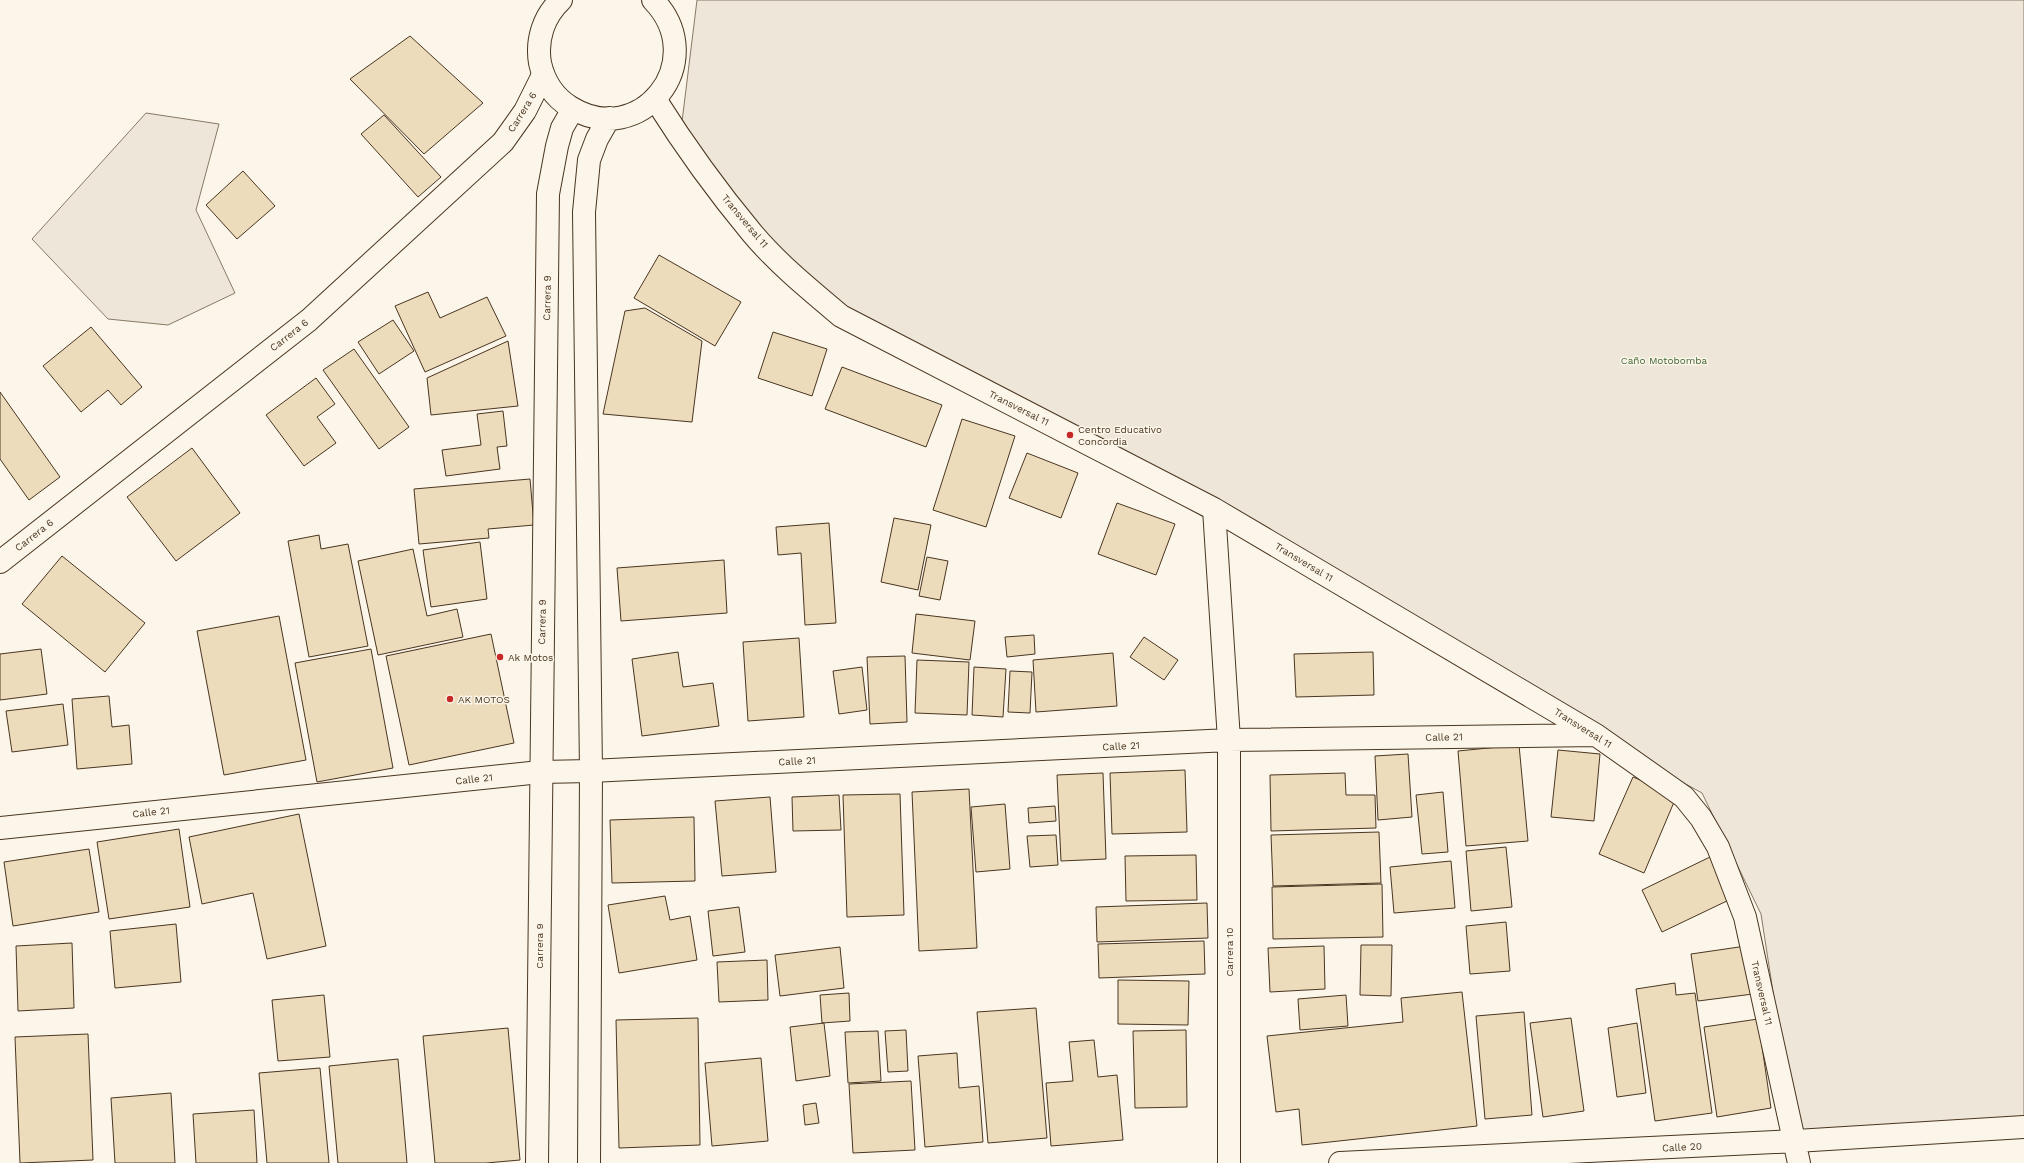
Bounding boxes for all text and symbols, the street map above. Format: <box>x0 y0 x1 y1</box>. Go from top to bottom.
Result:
street label: Carrera 6 <box>505 90 539 134</box>
street label: Transversal 11 <box>720 192 770 250</box>
street label: Carrera 9 <box>541 275 553 321</box>
street label: Carrera 6 <box>268 317 310 353</box>
park label: Caño Motobomba <box>1621 355 1708 366</box>
street label: Transversal 11 <box>987 388 1051 428</box>
place label: Centro Educativo Concordia <box>1078 424 1162 447</box>
marker: Centro Educativo Concordia <box>1065 430 1075 440</box>
street label: Carrera 6 <box>13 517 55 553</box>
street label: Transversal 11 <box>1273 540 1335 584</box>
street label: Carrera 9 <box>536 599 548 645</box>
marker: Ak Motos <box>495 652 505 662</box>
place label: Ak Motos <box>508 652 553 663</box>
marker: AK MOTOS <box>445 694 455 704</box>
place label: AK MOTOS <box>458 694 510 705</box>
street label: Transversal 11 <box>1552 706 1614 750</box>
street label: Calle 21 <box>1425 731 1463 743</box>
street label: Calle 21 <box>1102 740 1140 752</box>
street label: Calle 21 <box>778 755 816 767</box>
street label: Calle 21 <box>455 772 493 786</box>
street label: Calle 21 <box>132 805 170 819</box>
street label: Carrera 9 <box>534 923 545 969</box>
street label: Carrera 10 <box>1224 928 1235 977</box>
street label: Transversal 11 <box>1749 960 1775 1026</box>
street label: Calle 20 <box>1662 1140 1702 1154</box>

